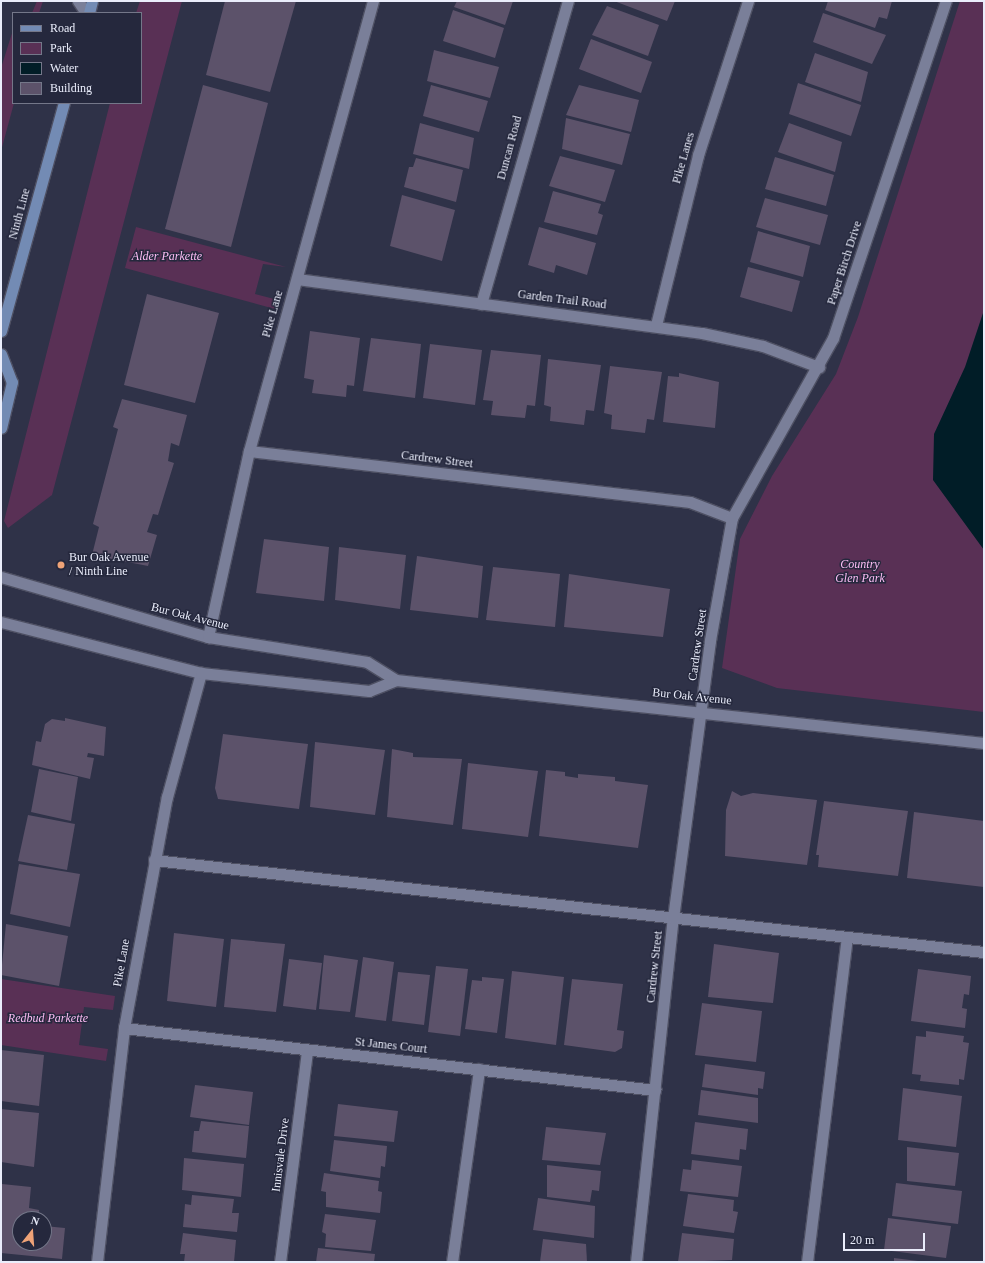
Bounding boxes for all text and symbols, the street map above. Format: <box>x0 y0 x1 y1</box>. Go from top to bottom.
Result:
legend <box>12 12 142 104</box>
text: Road <box>50 21 75 35</box>
text: Park <box>50 41 72 55</box>
text: Water <box>50 61 78 75</box>
text: Building <box>50 81 92 95</box>
street label: Duncan Road <box>495 114 525 182</box>
street label: Pike Lanes <box>670 131 698 185</box>
street label: Ninth Line <box>6 187 34 241</box>
street label: Paper Birch Drive <box>825 219 865 307</box>
park label: Alder Parkette <box>132 250 202 264</box>
street label: Garden Trail Road <box>517 287 607 313</box>
street label: Pike Lane <box>259 289 287 339</box>
street label: Cardrew Street <box>400 448 474 472</box>
place label: Bur Oak Avenue / Ninth Line <box>69 551 149 579</box>
park label: Country Glen Park <box>835 558 885 586</box>
marker: Bur Oak Avenue / Ninth Line <box>56 560 66 570</box>
street label: Bur Oak Avenue <box>149 600 231 634</box>
street label: Cardrew Street <box>686 608 710 682</box>
street label: Bur Oak Avenue <box>651 686 733 708</box>
street label: Cardrew Street <box>644 930 666 1004</box>
street label: Pike Lane <box>111 938 133 988</box>
park label: Redbud Parkette <box>8 1012 88 1026</box>
street label: St James Court <box>354 1035 428 1057</box>
street label: Innisvale Drive <box>269 1117 293 1193</box>
north arrow <box>12 1211 52 1251</box>
text: N <box>30 1214 41 1227</box>
scale bar <box>845 1225 927 1251</box>
text: 20 m <box>850 1233 874 1247</box>

